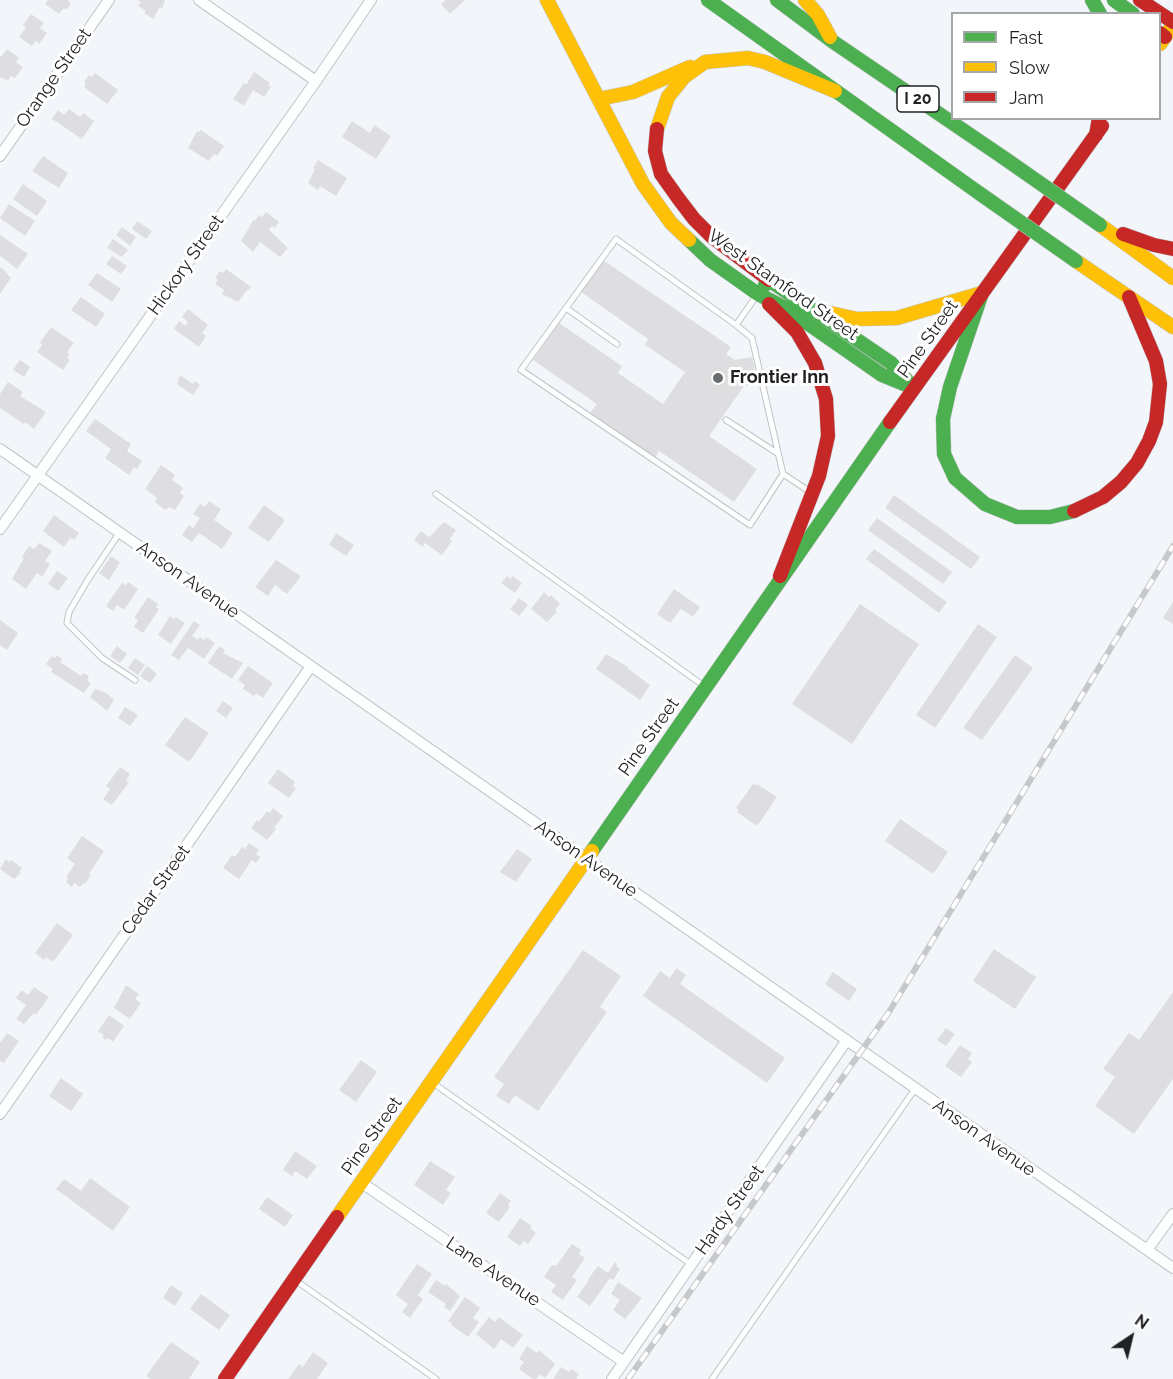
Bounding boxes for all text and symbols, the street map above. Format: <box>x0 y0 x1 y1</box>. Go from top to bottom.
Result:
legend <box>951 12 1161 120</box>
street label: Orange Street <box>12 24 96 132</box>
text: Fast <box>1009 27 1043 48</box>
text: Slow <box>1009 57 1050 78</box>
road number: I 20 <box>897 86 939 112</box>
text: Jam <box>1009 87 1044 108</box>
street label: Hickory Street <box>143 211 229 319</box>
street label: West Stamford Street <box>704 225 862 345</box>
street label: Pine Street <box>893 296 963 382</box>
place label: Frontier Inn <box>730 367 829 389</box>
marker: Frontier Inn <box>711 371 725 385</box>
street label: Anson Avenue <box>133 537 243 623</box>
street label: Pine Street <box>614 694 684 780</box>
street label: Anson Avenue <box>531 816 641 902</box>
street label: Cedar Street <box>117 841 195 939</box>
street label: Pine Street <box>337 1093 407 1179</box>
street label: Anson Avenue <box>929 1095 1039 1181</box>
street label: Hardy Street <box>691 1161 769 1259</box>
street label: Lane Avenue <box>442 1233 544 1311</box>
north arrow <box>1101 1307 1161 1367</box>
text: N <box>1131 1311 1152 1333</box>

